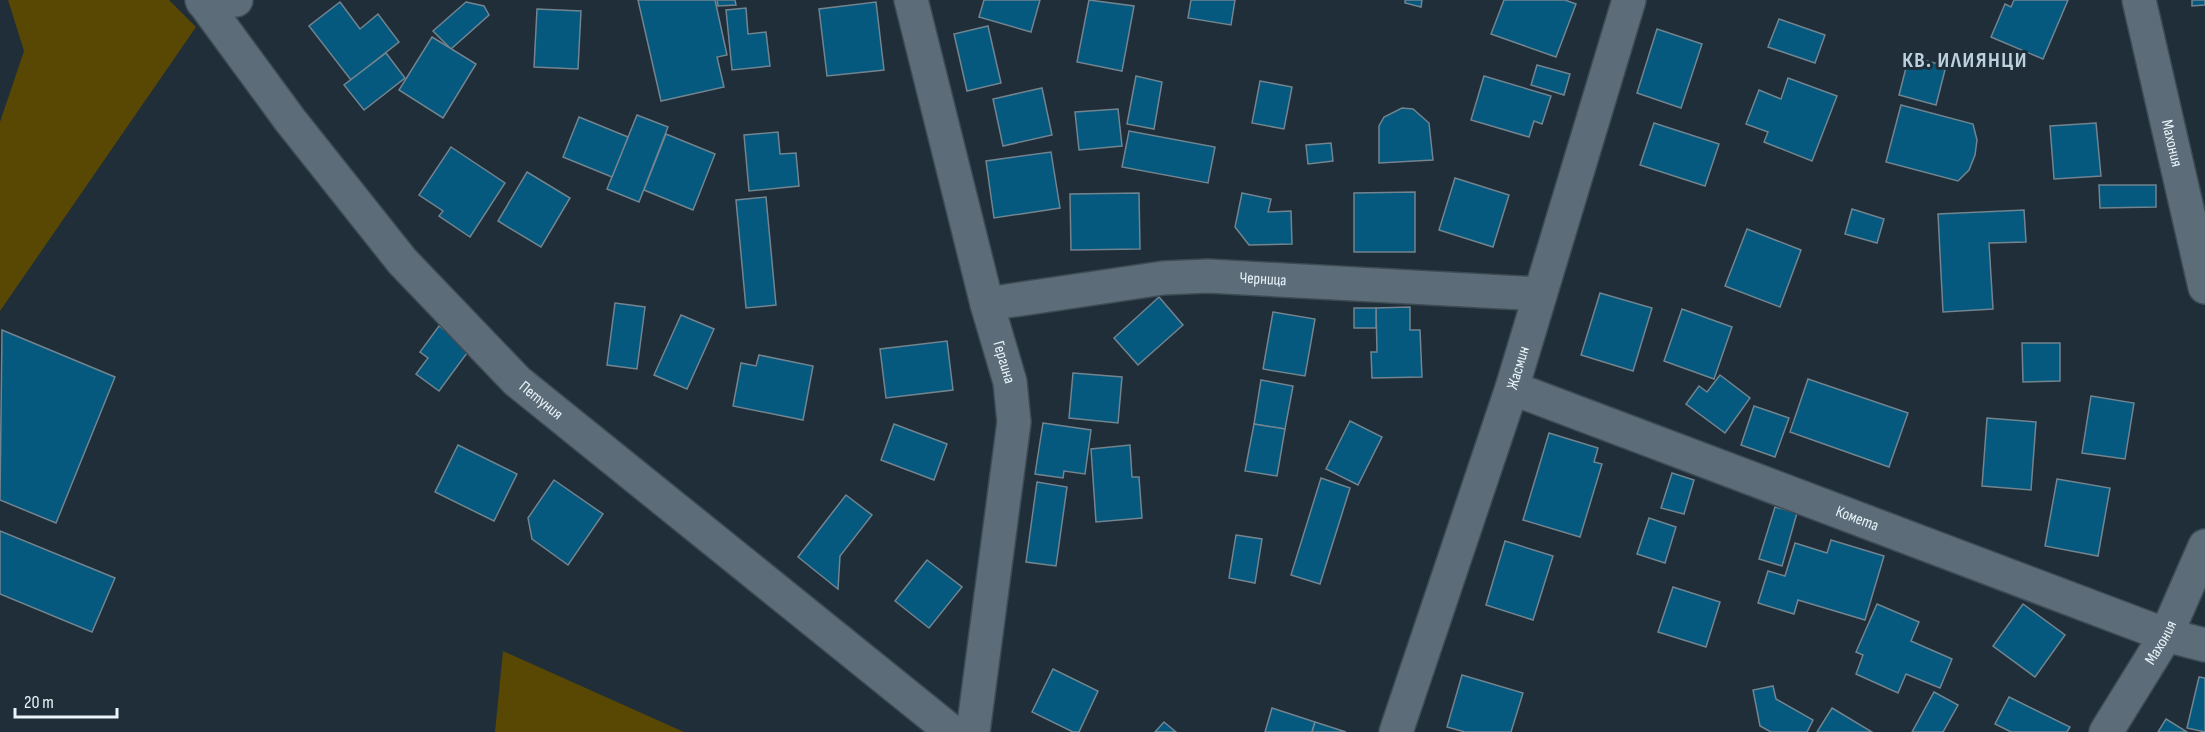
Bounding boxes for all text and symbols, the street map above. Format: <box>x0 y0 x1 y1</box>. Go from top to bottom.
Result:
district label: КВ. ИЛИЯНЦИ <box>1902 47 2028 74</box>
street label: Махония <box>2157 118 2187 169</box>
street label: Черница <box>1239 268 1287 290</box>
street label: Гергина <box>989 339 1019 386</box>
street label: Жасмин <box>1503 344 1534 392</box>
street label: Петуния <box>515 377 567 424</box>
street label: Комета <box>1833 502 1881 535</box>
street label: Махония <box>2141 618 2181 668</box>
scale bar <box>15 681 117 719</box>
text: 20 m <box>24 692 54 713</box>

